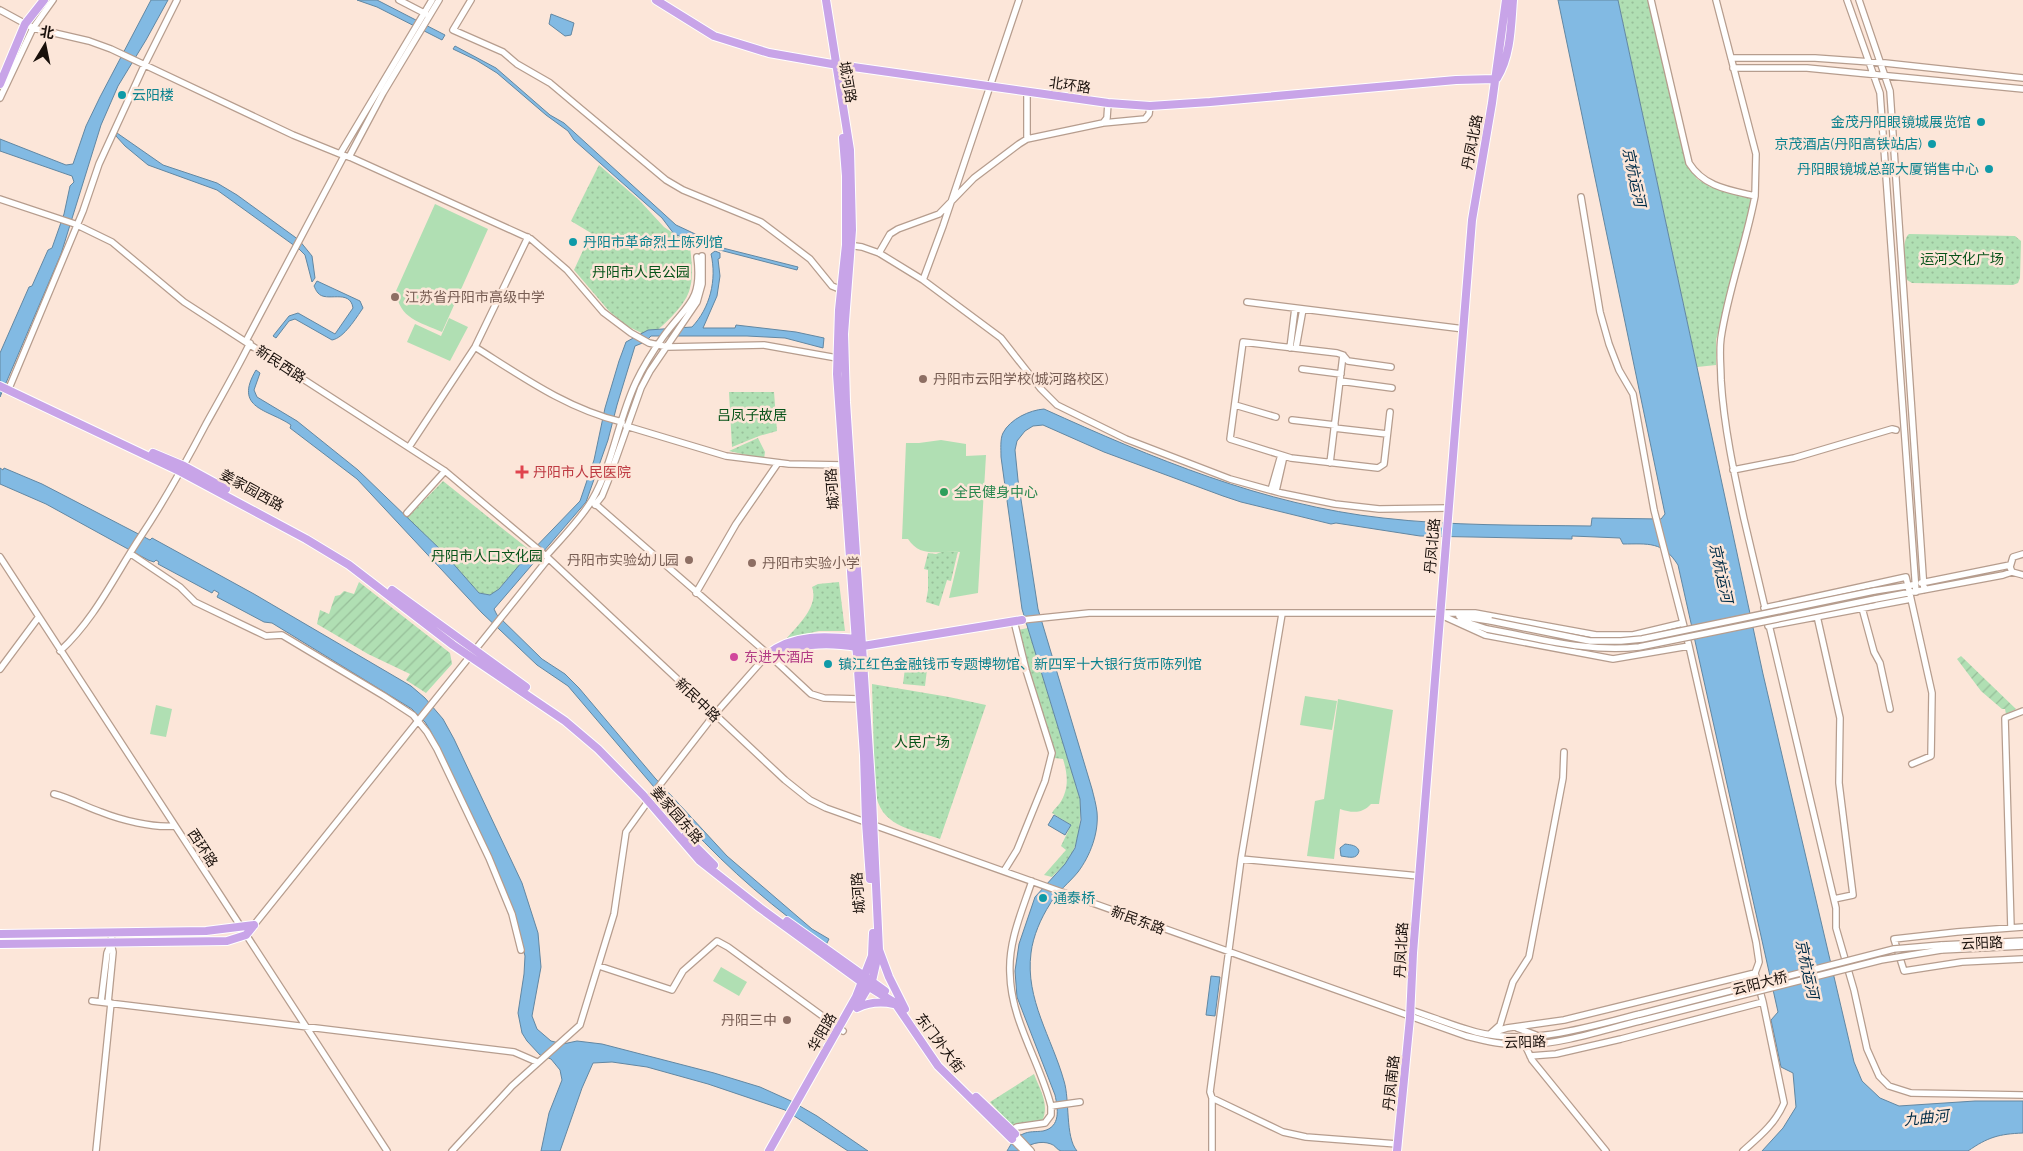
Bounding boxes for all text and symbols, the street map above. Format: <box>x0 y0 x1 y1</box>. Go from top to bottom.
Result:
north arrow <box>20 20 70 70</box>
text: 北 <box>39 23 56 41</box>
street label: 城河路 <box>836 60 860 104</box>
street label: 北环路 <box>1048 74 1092 96</box>
place label: 云阳楼 <box>132 87 174 103</box>
marker: 云阳楼 <box>116 89 128 101</box>
street label: 丹凤北路 <box>1459 113 1485 171</box>
place label: 金茂丹阳眼镜城展览馆 <box>1831 114 1971 130</box>
marker: 金茂丹阳眼镜城展览馆 <box>1975 116 1987 128</box>
place label: 京茂酒店(丹阳高铁站店) <box>1774 136 1922 152</box>
marker: 京茂酒店(丹阳高铁站店) <box>1926 138 1938 150</box>
water label: 京杭运河 <box>1619 146 1650 211</box>
place label: 丹阳眼镜城总部大厦销售中心 <box>1797 161 1979 177</box>
marker: 丹阳眼镜城总部大厦销售中心 <box>1983 163 1995 175</box>
place label: 丹阳市革命烈士陈列馆 <box>583 234 723 250</box>
marker: 丹阳市革命烈士陈列馆 <box>567 236 579 248</box>
park label: 运河文化广场 <box>1920 251 2004 267</box>
park label: 丹阳市人民公园 <box>592 264 690 280</box>
place label: 江苏省丹阳市高级中学 <box>405 289 545 305</box>
marker: 江苏省丹阳市高级中学 <box>389 291 401 303</box>
street label: 新民西路 <box>253 342 309 386</box>
place label: 丹阳市云阳学校(城河路校区) <box>933 371 1109 387</box>
marker: 丹阳市云阳学校(城河路校区) <box>917 373 929 385</box>
park label: 吕凤子故居 <box>717 407 787 423</box>
place label: 丹阳市人民医院 <box>533 464 631 480</box>
marker: 丹阳市人民医院 <box>515 465 529 479</box>
street label: 姜家园西路 <box>218 466 286 514</box>
street label: 城河路 <box>823 467 841 511</box>
place label: 全民健身中心 <box>954 484 1038 500</box>
marker: 全民健身中心 <box>938 486 950 498</box>
street label: 丹凤北路 <box>1422 517 1442 575</box>
water label: 京杭运河 <box>1706 542 1737 607</box>
park label: 丹阳市人口文化园 <box>431 548 543 564</box>
place label: 丹阳市实验幼儿园 <box>567 552 679 568</box>
marker: 丹阳市实验幼儿园 <box>683 554 695 566</box>
place label: 丹阳市实验小学 <box>762 555 860 571</box>
marker: 丹阳市实验小学 <box>746 557 758 569</box>
place label: 东进大酒店 <box>744 649 814 665</box>
marker: 东进大酒店 <box>728 651 740 663</box>
place label: 镇江红色金融钱币专题博物馆、新四军十大银行货币陈列馆 <box>838 656 1202 672</box>
marker: 镇江红色金融钱币专题博物馆、新四军十大银行货币陈列馆 <box>822 658 834 670</box>
street label: 新民中路 <box>672 675 724 725</box>
park label: 人民广场 <box>894 734 950 750</box>
street label: 姜家园东路 <box>648 783 706 847</box>
street label: 西环路 <box>185 826 221 870</box>
street label: 城河路 <box>849 871 867 915</box>
place label: 通泰桥 <box>1053 890 1095 906</box>
marker: 通泰桥 <box>1037 892 1049 904</box>
street label: 新民东路 <box>1109 903 1167 937</box>
street label: 丹凤北路 <box>1392 922 1410 978</box>
street label: 云阳路 <box>1961 934 2003 952</box>
water label: 京杭运河 <box>1792 938 1823 1003</box>
street label: 云阳大桥 <box>1731 968 1789 998</box>
street label: 华阳路 <box>805 1010 839 1054</box>
street label: 东门外大街 <box>913 1010 967 1076</box>
place label: 丹阳三中 <box>721 1012 777 1028</box>
marker: 丹阳三中 <box>781 1014 793 1026</box>
street label: 云阳路 <box>1504 1033 1546 1051</box>
street label: 丹凤南路 <box>1380 1054 1402 1112</box>
water label: 九曲河 <box>1903 1106 1952 1129</box>

